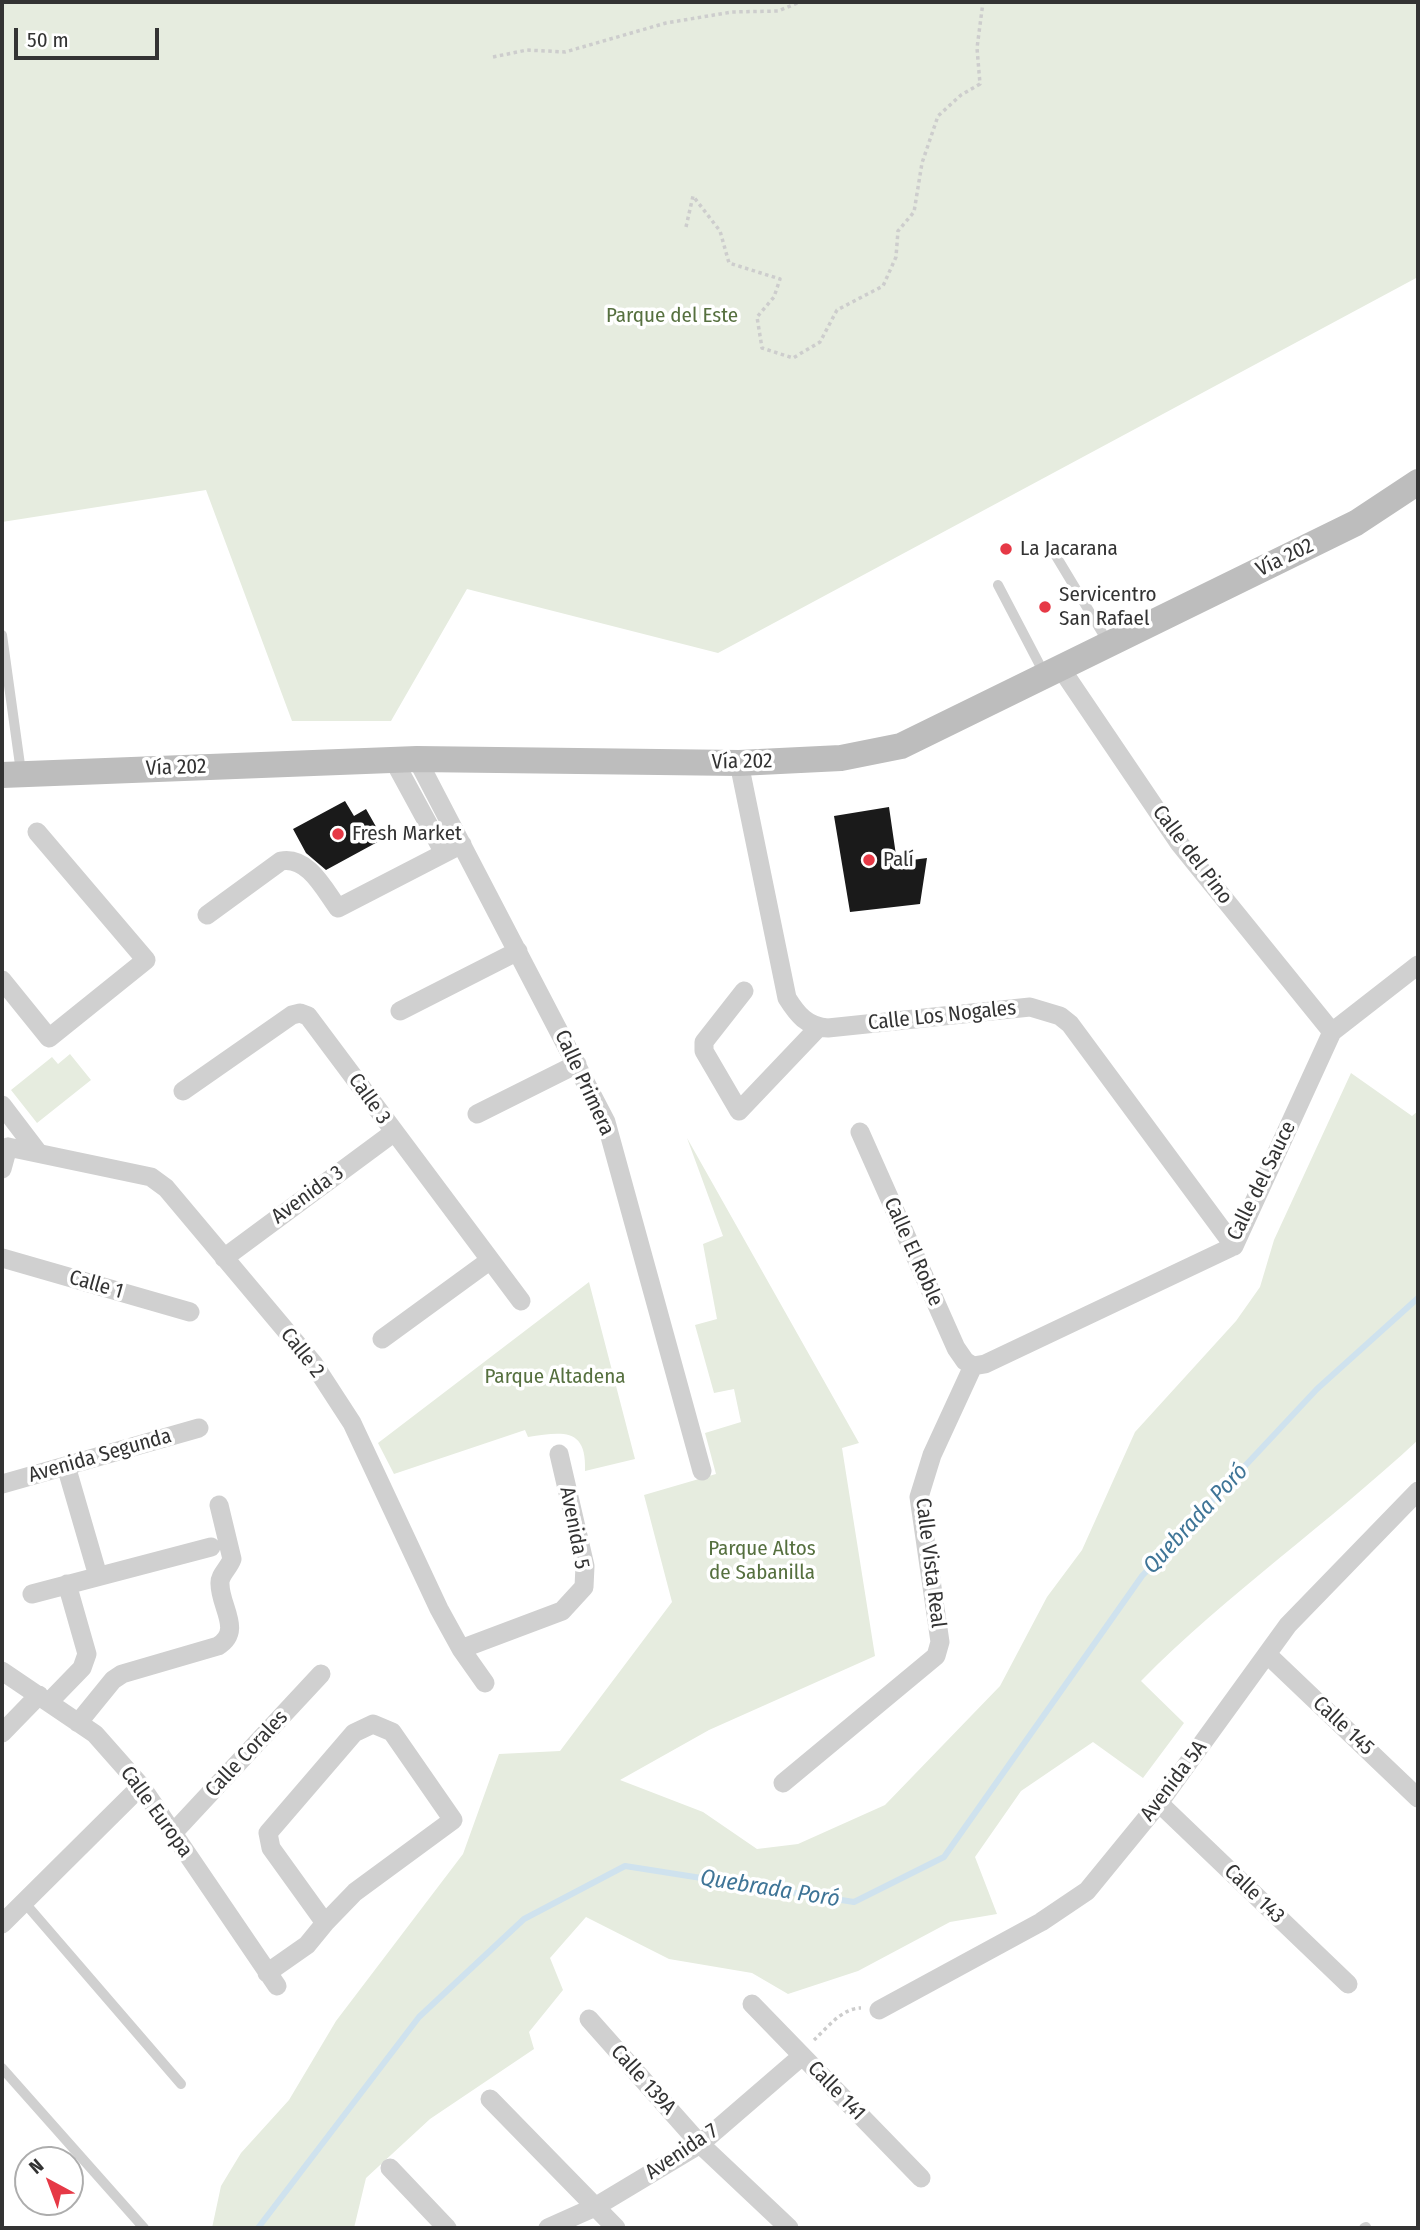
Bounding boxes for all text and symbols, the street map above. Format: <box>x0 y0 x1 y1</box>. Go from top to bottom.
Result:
scale bar <box>18 14 163 58</box>
text: 50 m <box>27 27 69 53</box>
park label: Parque del Este <box>606 303 738 329</box>
street label: Vía 202 <box>1252 533 1318 583</box>
place label: La Jacarana <box>1020 536 1118 562</box>
marker: La Jacarana <box>998 541 1014 557</box>
place label: Servicentro San Rafael <box>1059 582 1156 632</box>
marker: Servicentro San Rafael <box>1037 599 1053 615</box>
street label: Vía 202 <box>711 749 773 775</box>
street label: Vía 202 <box>145 754 207 782</box>
street label: Calle del Pino <box>1147 801 1237 909</box>
place label: Fresh Market <box>352 821 462 847</box>
marker: Fresh Market <box>330 826 346 842</box>
place label: Palí <box>883 847 914 873</box>
marker: Palí <box>861 852 877 868</box>
street label: Calle Los Nogales <box>867 996 1017 1036</box>
street label: Calle Primera <box>549 1026 619 1140</box>
street label: Calle 3 <box>343 1069 395 1129</box>
street label: Calle del Sauce <box>1222 1117 1302 1245</box>
street label: Avenida 3 <box>267 1160 349 1230</box>
street label: Calle El Roble <box>878 1194 948 1310</box>
street label: Calle 1 <box>66 1265 126 1305</box>
street label: Calle 2 <box>275 1323 329 1383</box>
park label: Parque Altadena <box>484 1364 626 1390</box>
street label: Avenida Segunda <box>26 1424 174 1488</box>
water label: Quebrada Poró <box>1138 1458 1254 1580</box>
street label: Avenida 5 <box>554 1485 594 1571</box>
street label: Calle Vista Real <box>910 1497 950 1629</box>
park label: Parque Altos de Sabanilla <box>708 1536 816 1586</box>
street label: Calle 145 <box>1307 1691 1379 1761</box>
street label: Calle Corales <box>200 1705 294 1803</box>
street label: Avenida 5A <box>1136 1736 1212 1826</box>
street label: Calle Europa <box>115 1762 197 1862</box>
street label: Calle 143 <box>1219 1859 1289 1929</box>
water label: Quebrada Poró <box>698 1864 842 1914</box>
street label: Calle 139A <box>605 2040 681 2120</box>
street label: Calle 141 <box>802 2056 870 2126</box>
street label: Avenida 7 <box>641 2119 723 2185</box>
north arrow <box>14 2146 84 2216</box>
text: N <box>24 2154 48 2179</box>

